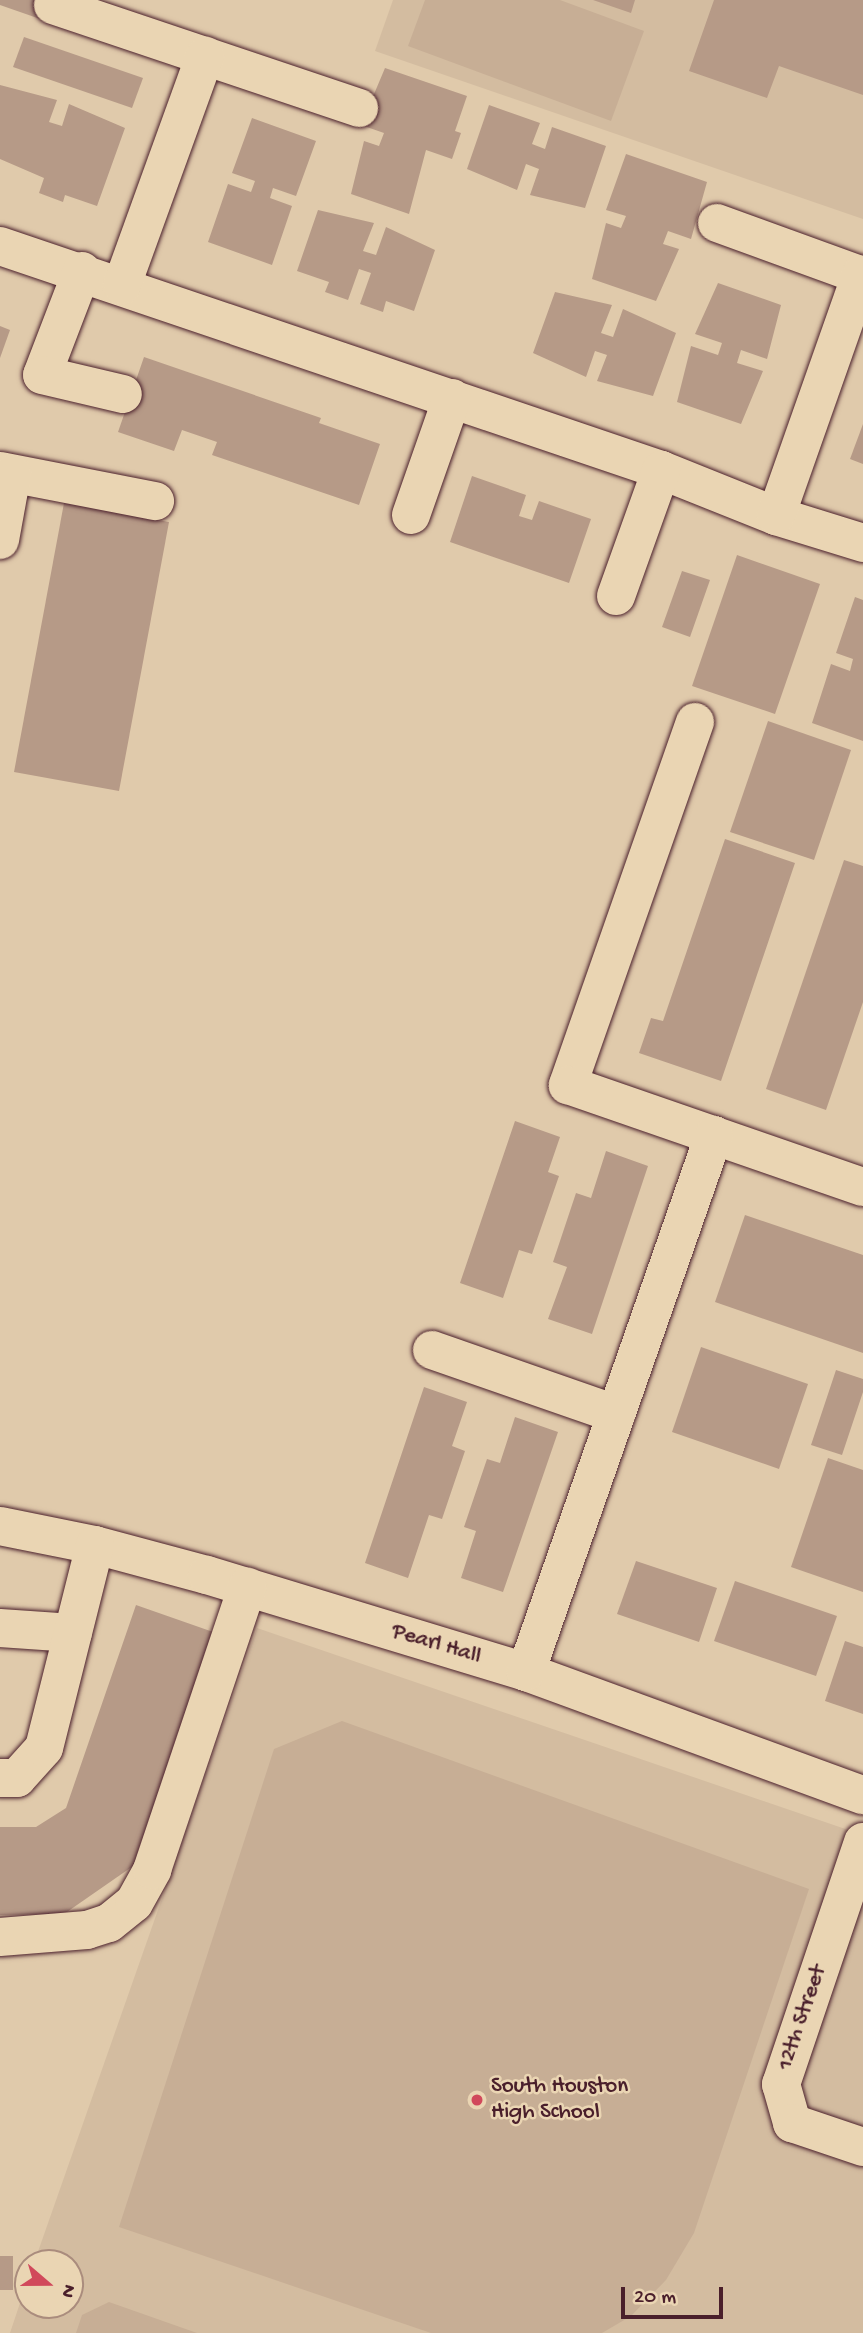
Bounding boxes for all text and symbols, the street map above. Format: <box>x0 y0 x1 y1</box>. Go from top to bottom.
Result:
street label: Pearl Hall <box>388 1618 484 1672</box>
street label: 12th Street <box>772 1962 834 2074</box>
place label: South Houston High School <box>491 2073 628 2127</box>
marker: South Houston High School <box>469 2092 485 2108</box>
north arrow <box>14 2249 84 2319</box>
scale bar <box>625 2274 726 2318</box>
text: N <box>54 2281 80 2300</box>
text: 20 m <box>634 2286 676 2311</box>

